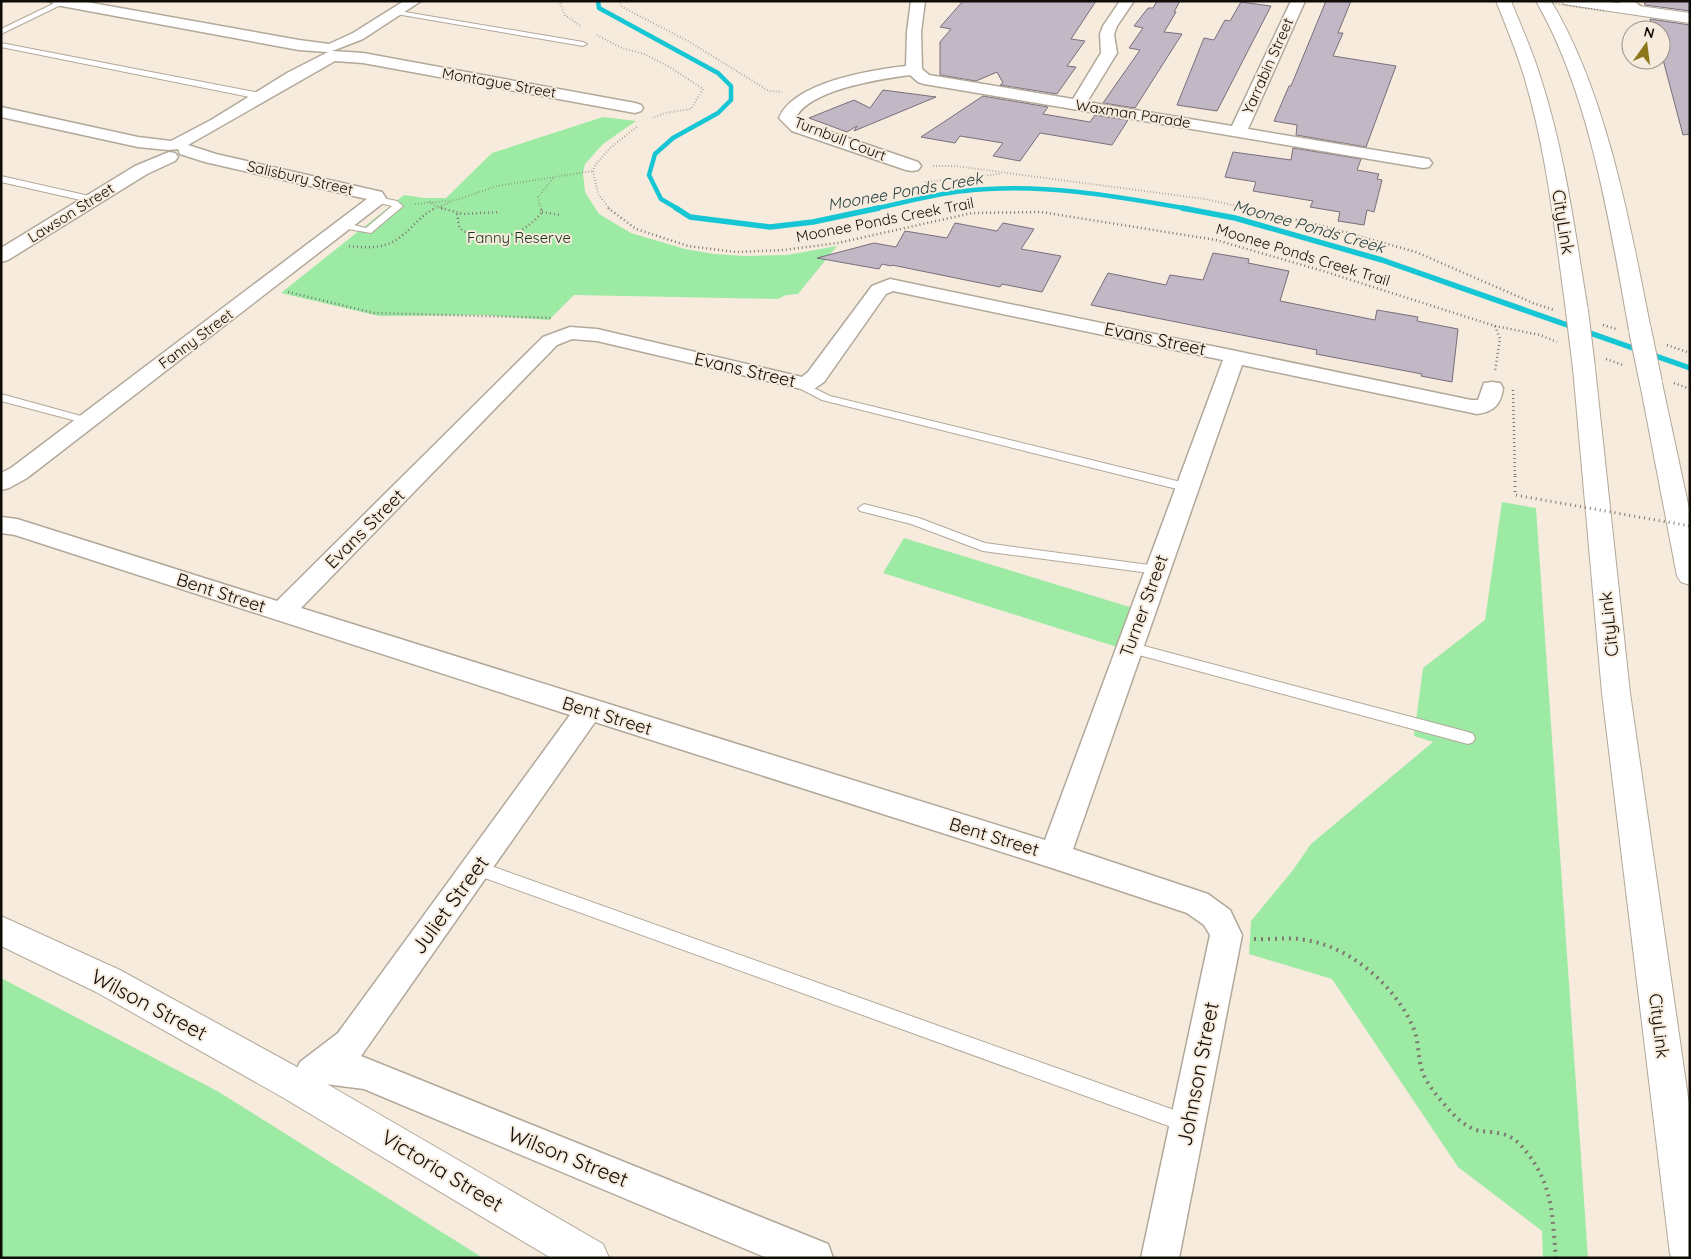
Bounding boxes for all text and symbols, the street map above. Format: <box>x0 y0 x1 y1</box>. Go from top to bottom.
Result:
street label: Yarrabin Street <box>1238 15 1297 117</box>
north arrow <box>1621 20 1671 70</box>
text: N <box>1642 22 1656 42</box>
street label: Montague Street <box>440 63 558 102</box>
street label: Waxman Parade <box>1074 95 1192 132</box>
street label: Turnbull Court <box>791 112 889 165</box>
street label: Salisbury Street <box>245 156 355 199</box>
water label: Moonee Ponds Creek <box>826 167 985 214</box>
street label: Lawson Street <box>24 179 117 247</box>
street label: CityLink <box>1547 188 1580 256</box>
street label: Moonee Ponds Creek Trail <box>794 193 975 246</box>
water label: Moonee Ponds Creek <box>1231 195 1389 258</box>
street label: Moonee Ponds Creek Trail <box>1214 219 1392 290</box>
park label: Fanny Reserve <box>467 228 571 247</box>
street label: Fanny Street <box>155 304 237 373</box>
street label: Evans Street <box>1102 317 1208 360</box>
street label: Evans Street <box>692 347 798 392</box>
street label: Evans Street <box>320 484 409 573</box>
street label: Turner Street <box>1114 551 1173 660</box>
street label: Bent Street <box>174 567 269 618</box>
street label: CityLink <box>1594 590 1623 658</box>
street label: Bent Street <box>560 691 655 740</box>
street label: Bent Street <box>947 812 1042 861</box>
street label: Juliet Street <box>405 850 494 959</box>
street label: Wilson Street <box>87 963 212 1046</box>
street label: CityLink <box>1644 992 1675 1060</box>
street label: Johnson Street <box>1170 999 1224 1148</box>
street label: Wilson Street <box>504 1120 632 1192</box>
street label: Victoria Street <box>377 1124 508 1217</box>

